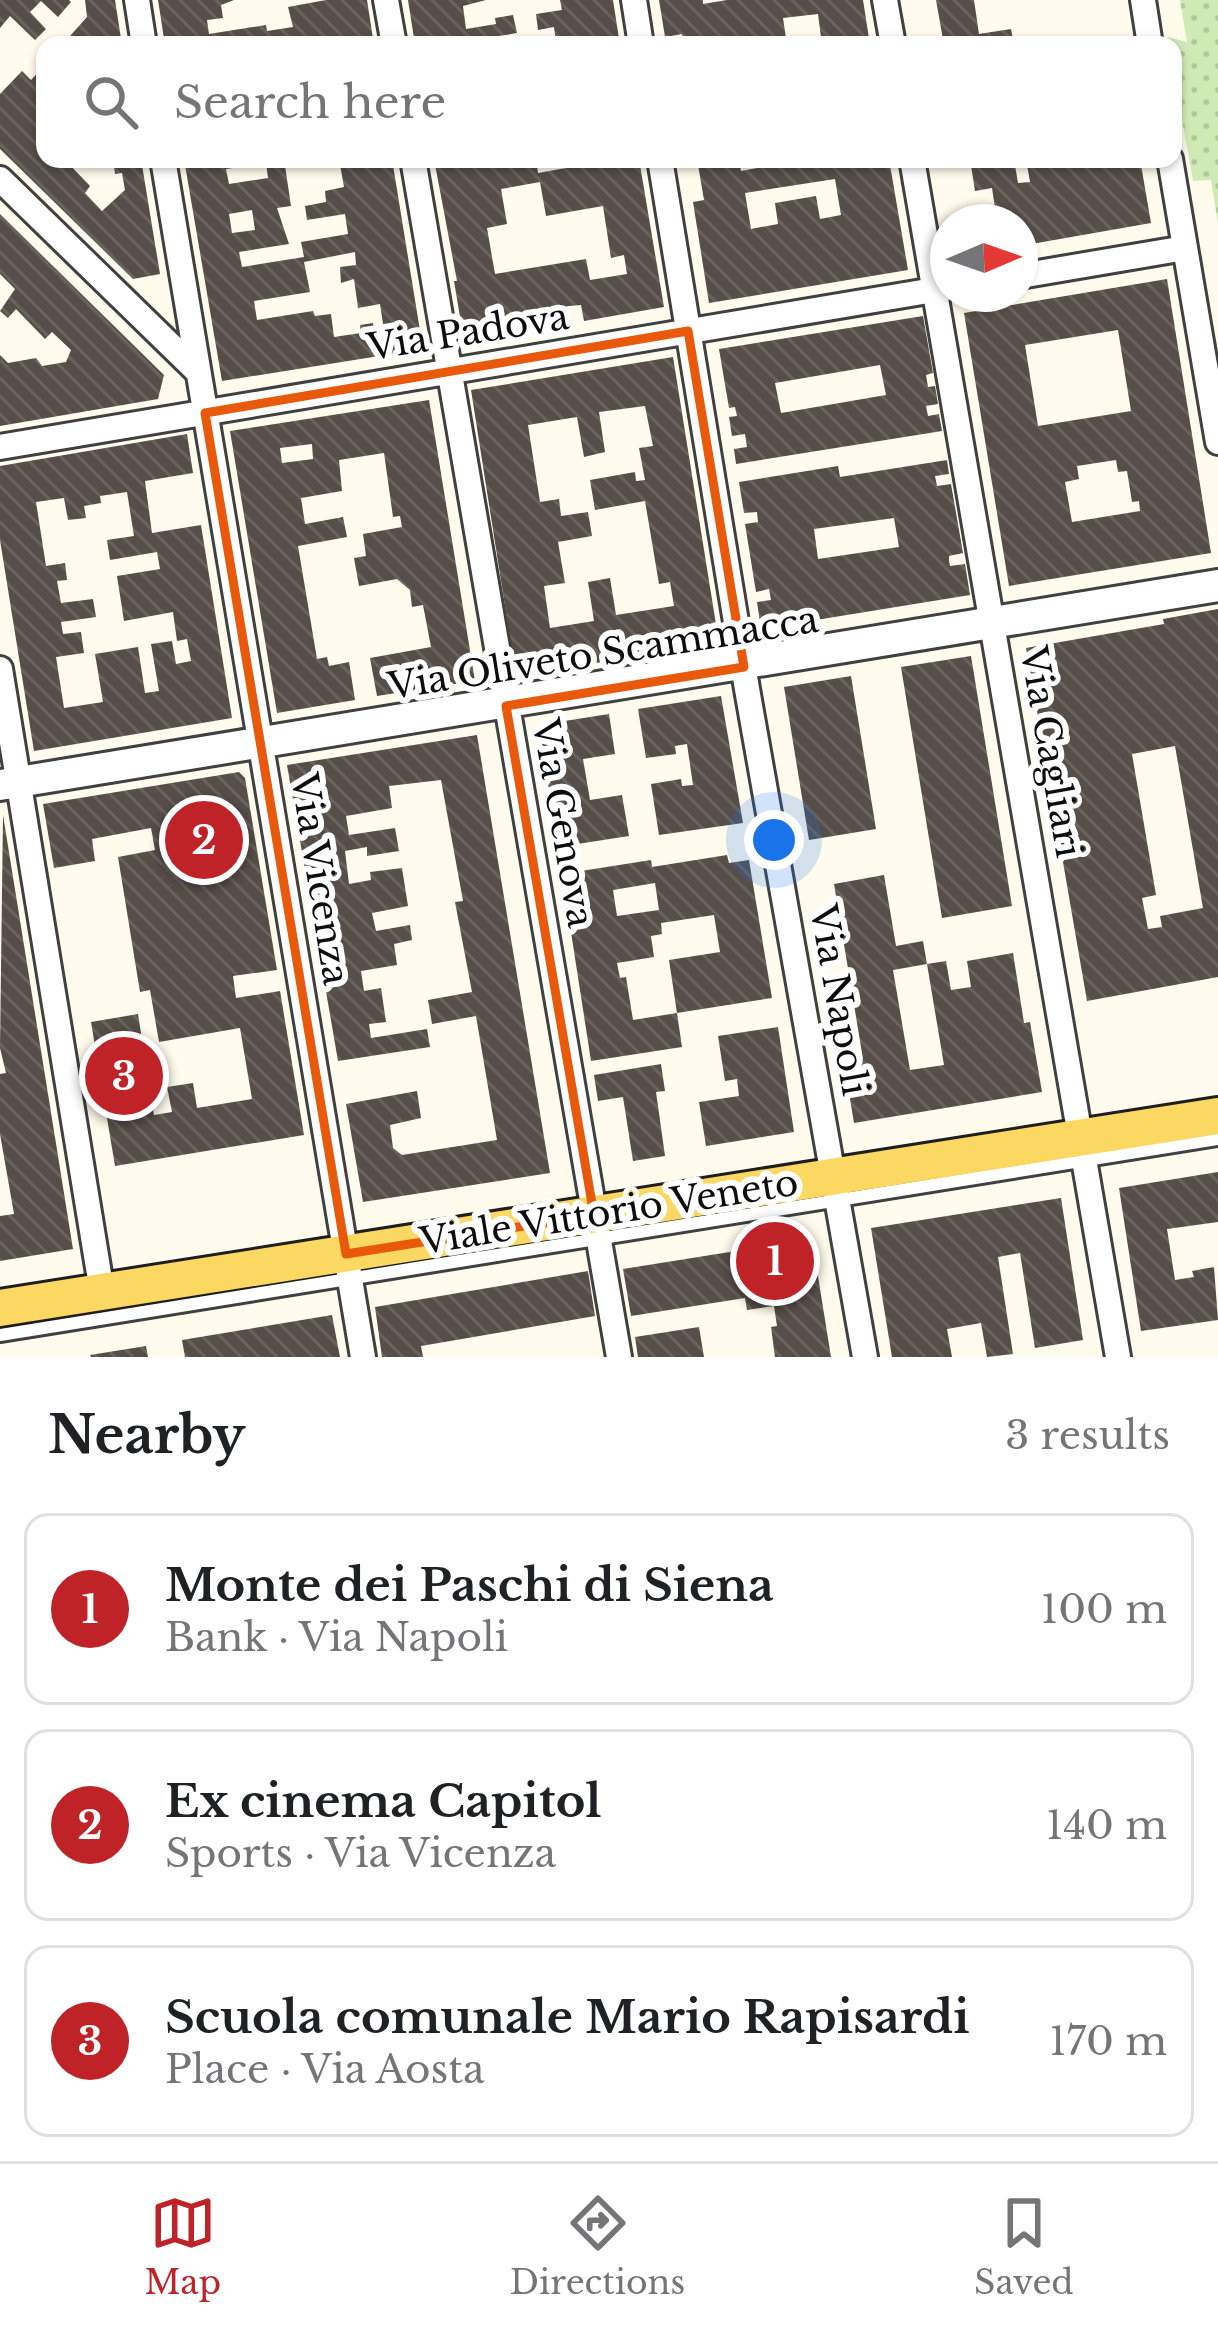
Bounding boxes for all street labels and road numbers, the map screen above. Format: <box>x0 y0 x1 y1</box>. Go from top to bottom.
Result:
street label: Via Padova <box>363 294 572 370</box>
street label: Via Oliveto Scammacca <box>384 597 821 709</box>
street label: Via Cagliari <box>1010 642 1092 861</box>
street label: Via Genova <box>522 714 604 931</box>
street label: Via Vicenza <box>281 769 359 988</box>
street label: Via Napoli <box>800 900 878 1099</box>
street label: Viale Vittorio Veneto <box>416 1160 801 1264</box>

